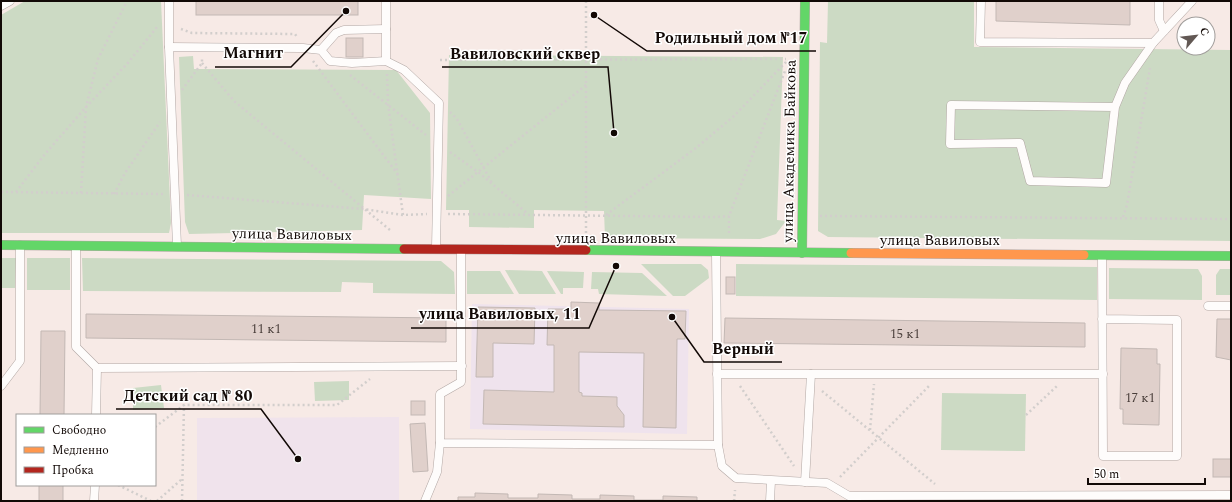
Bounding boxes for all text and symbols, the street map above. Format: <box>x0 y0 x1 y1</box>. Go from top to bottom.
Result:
north arrow <box>1176 16 1216 56</box>
callout: Родильный дом №17 <box>647 23 816 51</box>
text: С <box>1195 24 1214 39</box>
text: Родильный дом №17 <box>655 26 807 50</box>
callout: Магнит <box>215 39 291 67</box>
callout: Вавиловский сквер <box>442 39 608 67</box>
text: Магнит <box>223 41 283 65</box>
text: Вавиловский сквер <box>450 42 600 66</box>
street label: улица Академика Байкова <box>776 59 803 244</box>
street label: улица Вавиловых <box>231 222 353 247</box>
street label: улица Вавиловых <box>555 227 677 250</box>
street label: улица Вавиловых <box>879 229 1001 252</box>
callout: улица Вавиловых, 11 <box>411 300 589 328</box>
text: улица Вавиловых, 11 <box>418 302 581 326</box>
house number: 11 к1 <box>251 319 281 339</box>
house number: 15 к1 <box>890 324 920 344</box>
callout: Верный <box>704 334 782 362</box>
text: Верный <box>712 337 774 361</box>
callout: Детский сад № 80 <box>116 381 261 409</box>
text: Детский сад № 80 <box>123 384 253 408</box>
house number: 17 к1 <box>1125 388 1155 408</box>
legend <box>16 414 156 486</box>
text: Свободно <box>52 421 106 440</box>
text: Медленно <box>52 441 109 460</box>
scale bar <box>1088 460 1205 486</box>
text: Пробка <box>52 461 94 480</box>
text: 50 m <box>1094 465 1119 484</box>

